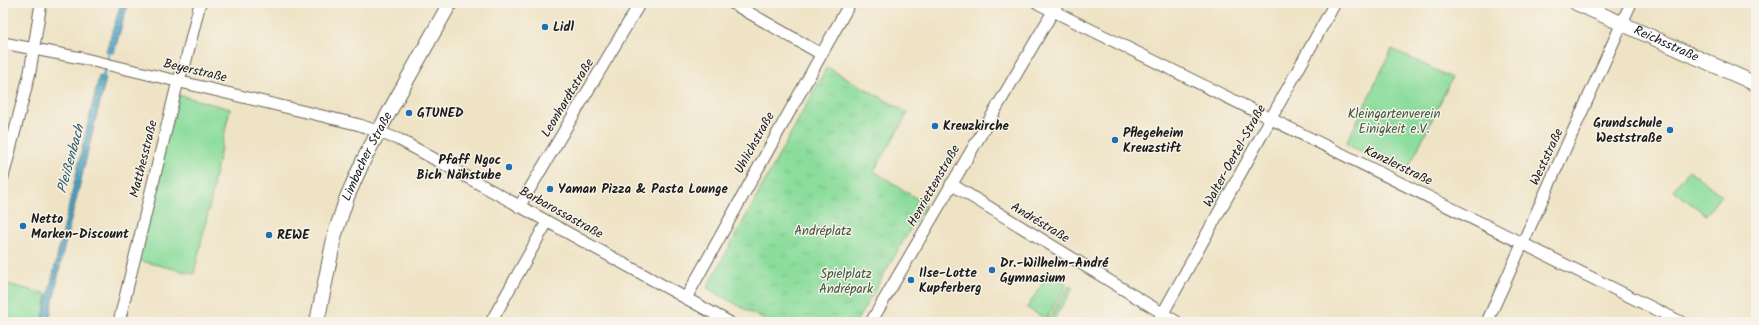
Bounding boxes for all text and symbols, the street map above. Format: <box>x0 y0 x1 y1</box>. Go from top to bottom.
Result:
place label: Lidl <box>553 17 574 38</box>
street label: Reichsstraße <box>1630 20 1702 67</box>
marker: Lidl <box>540 22 550 32</box>
street label: Beyerstraße <box>161 53 229 89</box>
street label: Leonhardtstraße <box>536 54 600 142</box>
street label: Walter-Oertel-Straße <box>1198 101 1272 211</box>
place label: GTUNED <box>417 103 464 124</box>
park label: Kleingartenverein Einigkeit e.V. <box>1348 104 1440 140</box>
street label: Limbacher Straße <box>336 108 398 204</box>
marker: GTUNED <box>404 108 414 118</box>
street label: Uhlichstraße <box>729 108 781 178</box>
place label: Grundschule Weststraße <box>1593 113 1663 149</box>
place label: Kreuzkirche <box>943 116 1010 137</box>
street label: Matthesstraße <box>124 118 164 200</box>
water label: Pleißenbach <box>51 121 91 196</box>
marker: Kreuzkirche <box>930 121 940 131</box>
place label: Pflegeheim Kreuzstift <box>1123 123 1184 159</box>
street label: Weststraße <box>1525 125 1569 189</box>
marker: Grundschule Weststraße <box>1665 125 1675 135</box>
marker: Pflegeheim Kreuzstift <box>1110 135 1120 145</box>
street label: Kanzlerstraße <box>1360 140 1436 192</box>
street label: Henriettenstraße <box>902 141 966 231</box>
place label: Pfaff Ngoc Bich Nähstube <box>417 150 502 186</box>
marker: Pfaff Ngoc Bich Nähstube <box>504 162 514 172</box>
place label: Yaman Pizza & Pasta Lounge <box>558 179 728 200</box>
street label: Barbarossastraße <box>515 181 607 245</box>
marker: Yaman Pizza & Pasta Lounge <box>545 184 555 194</box>
street label: Andréstraße <box>1006 197 1074 249</box>
place label: Netto Marken-Discount <box>31 209 129 245</box>
marker: Netto Marken-Discount <box>18 221 28 231</box>
park label: Andréplatz <box>794 221 852 242</box>
place label: REWE <box>277 225 310 246</box>
marker: REWE <box>264 230 274 240</box>
place label: Dr.-Wilhelm-André Gymnasium <box>1000 253 1109 289</box>
place label: Ilse-Lotte Kupferberg <box>919 263 982 299</box>
park label: Spielplatz Andrépark <box>819 264 874 300</box>
marker: Dr.-Wilhelm-André Gymnasium <box>987 265 997 275</box>
marker: Ilse-Lotte Kupferberg <box>906 275 916 285</box>

